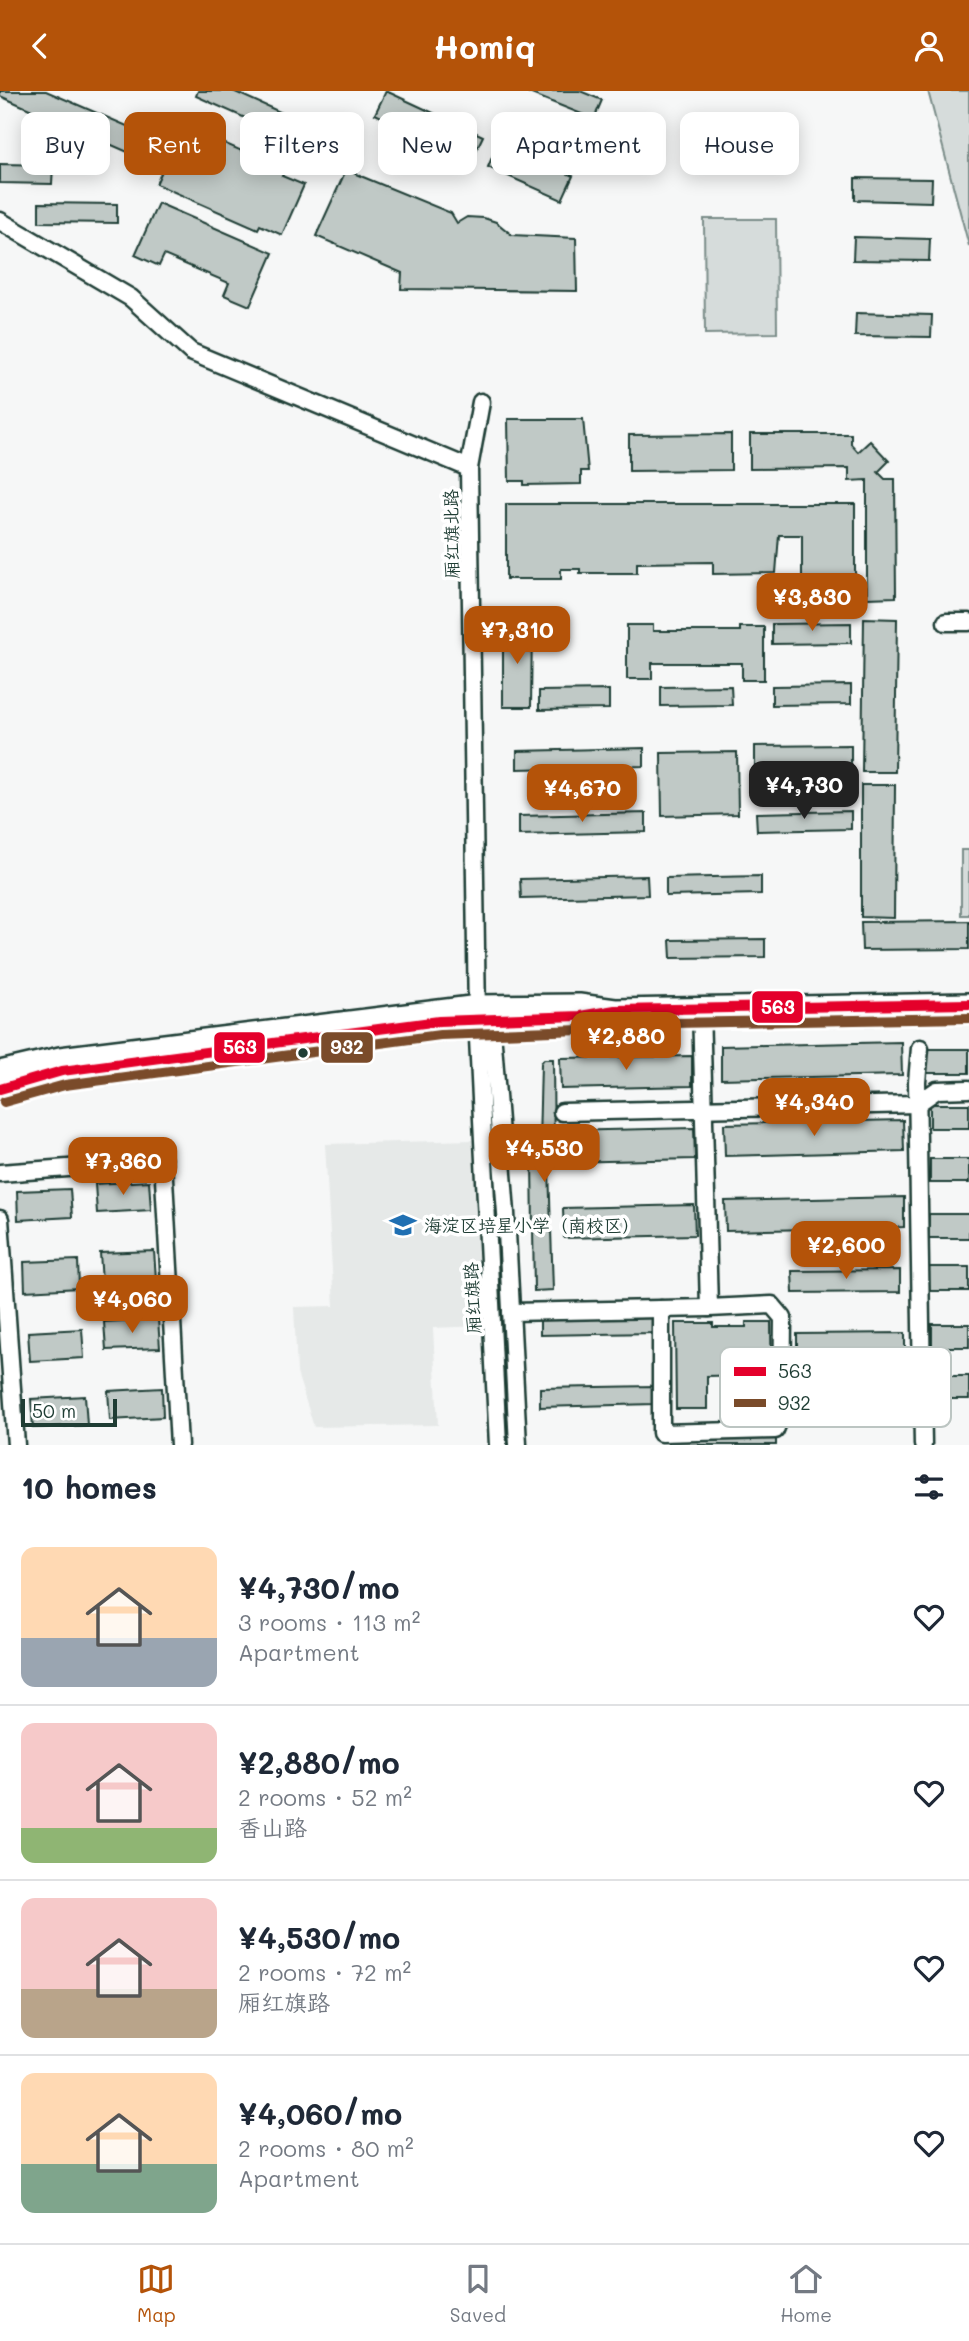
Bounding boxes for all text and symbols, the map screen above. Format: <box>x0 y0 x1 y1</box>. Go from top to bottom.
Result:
text: Homiq <box>433 25 536 67</box>
icon: back <box>21 27 59 65</box>
icon: person <box>910 27 948 65</box>
chip: Buy <box>21 112 110 175</box>
chip: Rent <box>124 112 226 175</box>
chip: Filters <box>240 112 364 175</box>
chip: New <box>378 112 477 175</box>
chip: Apartment <box>491 112 666 175</box>
chip: House <box>680 112 799 175</box>
street label: 厢红旗北路 <box>438 489 464 579</box>
pin: ¥3,830 <box>755 573 869 633</box>
text: ¥3,830 <box>773 581 851 611</box>
pin: ¥7,310 <box>460 607 574 666</box>
text: ¥7,310 <box>480 614 554 644</box>
pin: ¥4,730 <box>747 761 861 821</box>
pin: ¥4,670 <box>525 765 639 824</box>
text: ¥4,730 <box>765 769 843 799</box>
text: ¥4,670 <box>543 772 621 802</box>
line badge: 563 <box>751 990 804 1024</box>
text: 563 <box>761 994 795 1019</box>
pin: ¥2,880 <box>569 1013 683 1072</box>
text: ¥2,880 <box>587 1020 665 1050</box>
line badge: 563 <box>213 1031 266 1064</box>
line badge: 932 <box>320 1031 374 1064</box>
text: 563 <box>223 1034 257 1059</box>
text: 932 <box>330 1034 364 1059</box>
unlabelled marker <box>296 1046 310 1060</box>
pin: ¥4,340 <box>757 1079 871 1138</box>
text: ¥4,340 <box>774 1086 854 1116</box>
pin: ¥4,530 <box>487 1125 601 1184</box>
text: ¥4,530 <box>505 1132 583 1162</box>
pin: ¥7,360 <box>66 1137 180 1197</box>
text: ¥7,360 <box>84 1145 162 1175</box>
school or university icon: 海淀区培星小学（南校区） <box>388 1210 418 1240</box>
place label: 海淀区培星小学（南校区） <box>424 1213 640 1237</box>
pin: ¥2,600 <box>789 1221 903 1281</box>
text: ¥2,600 <box>807 1229 885 1259</box>
street label: 厢红旗路 <box>458 1261 486 1335</box>
pin: ¥4,060 <box>75 1275 189 1335</box>
text: ¥4,060 <box>92 1283 172 1313</box>
legend <box>720 1347 951 1427</box>
text: 563 <box>778 1358 812 1383</box>
text: 932 <box>778 1390 811 1415</box>
scale bar <box>21 1396 117 1428</box>
text: 50 m <box>32 1398 76 1423</box>
text: 10 homes <box>21 1467 157 1507</box>
icon: filters <box>910 1468 948 1506</box>
text: ¥4,730/mo <box>238 1567 399 1607</box>
icon: home <box>77 1575 161 1659</box>
icon: heart <box>910 1598 948 1636</box>
text: 3 rooms · 113 m² <box>238 1607 420 1637</box>
text: Apartment <box>238 1637 360 1667</box>
text: ¥2,880/mo <box>238 1742 400 1782</box>
icon: home <box>77 1751 161 1835</box>
icon: heart <box>910 1774 948 1812</box>
text: 2 rooms · 52 m² <box>238 1782 412 1812</box>
text: 香山路 <box>238 1812 307 1842</box>
text: ¥4,530/mo <box>238 1917 400 1957</box>
icon: home <box>77 1926 161 2010</box>
icon: heart <box>910 1949 948 1987</box>
text: 2 rooms · 72 m² <box>238 1957 411 1987</box>
text: 厢红旗路 <box>238 1987 330 2017</box>
text: ¥4,060/mo <box>238 2093 402 2133</box>
icon: home <box>77 2101 161 2185</box>
icon: heart <box>910 2124 948 2162</box>
text: 2 rooms · 80 m² <box>238 2133 414 2163</box>
text: Apartment <box>238 2163 360 2193</box>
tab: Map <box>137 2260 176 2327</box>
tab: Saved <box>450 2260 506 2327</box>
tab: Home <box>780 2260 832 2327</box>

